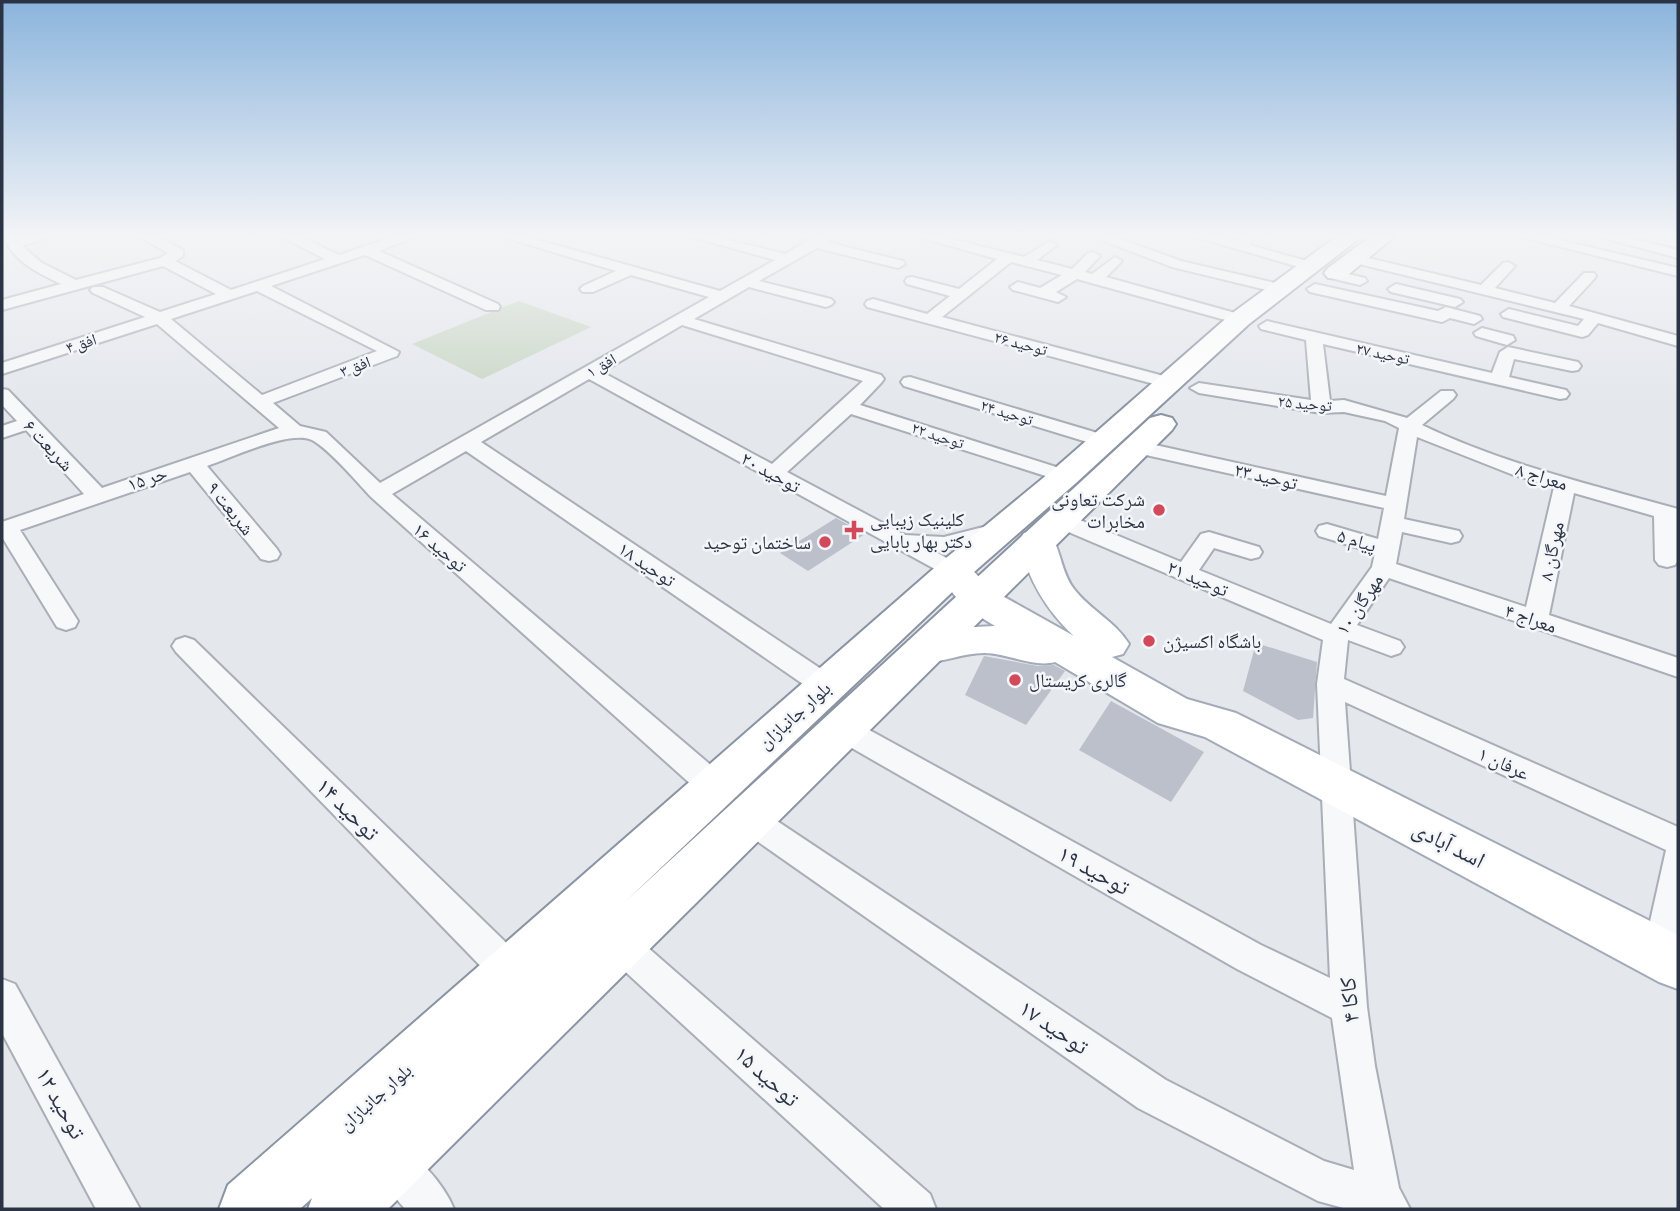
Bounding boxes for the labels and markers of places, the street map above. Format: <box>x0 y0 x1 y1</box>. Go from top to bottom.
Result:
place label: شرکت تعاونی مخابرات <box>1051 487 1145 536</box>
marker: شرکت تعاونی مخابرات <box>1151 502 1167 518</box>
place label: کلینیک زیبایی دکتر بهار بابایی <box>870 507 972 556</box>
marker: کلینیک زیبایی دکتر بهار بابایی <box>844 520 864 540</box>
place label: ساختمان توحید <box>704 530 811 557</box>
marker: ساختمان توحید <box>817 534 833 550</box>
place label: باشگاه اکسیژن <box>1163 629 1261 656</box>
marker: باشگاه اکسیژن <box>1141 633 1157 649</box>
place label: گالری کریستال <box>1029 668 1127 695</box>
marker: گالری کریستال <box>1007 672 1023 688</box>

